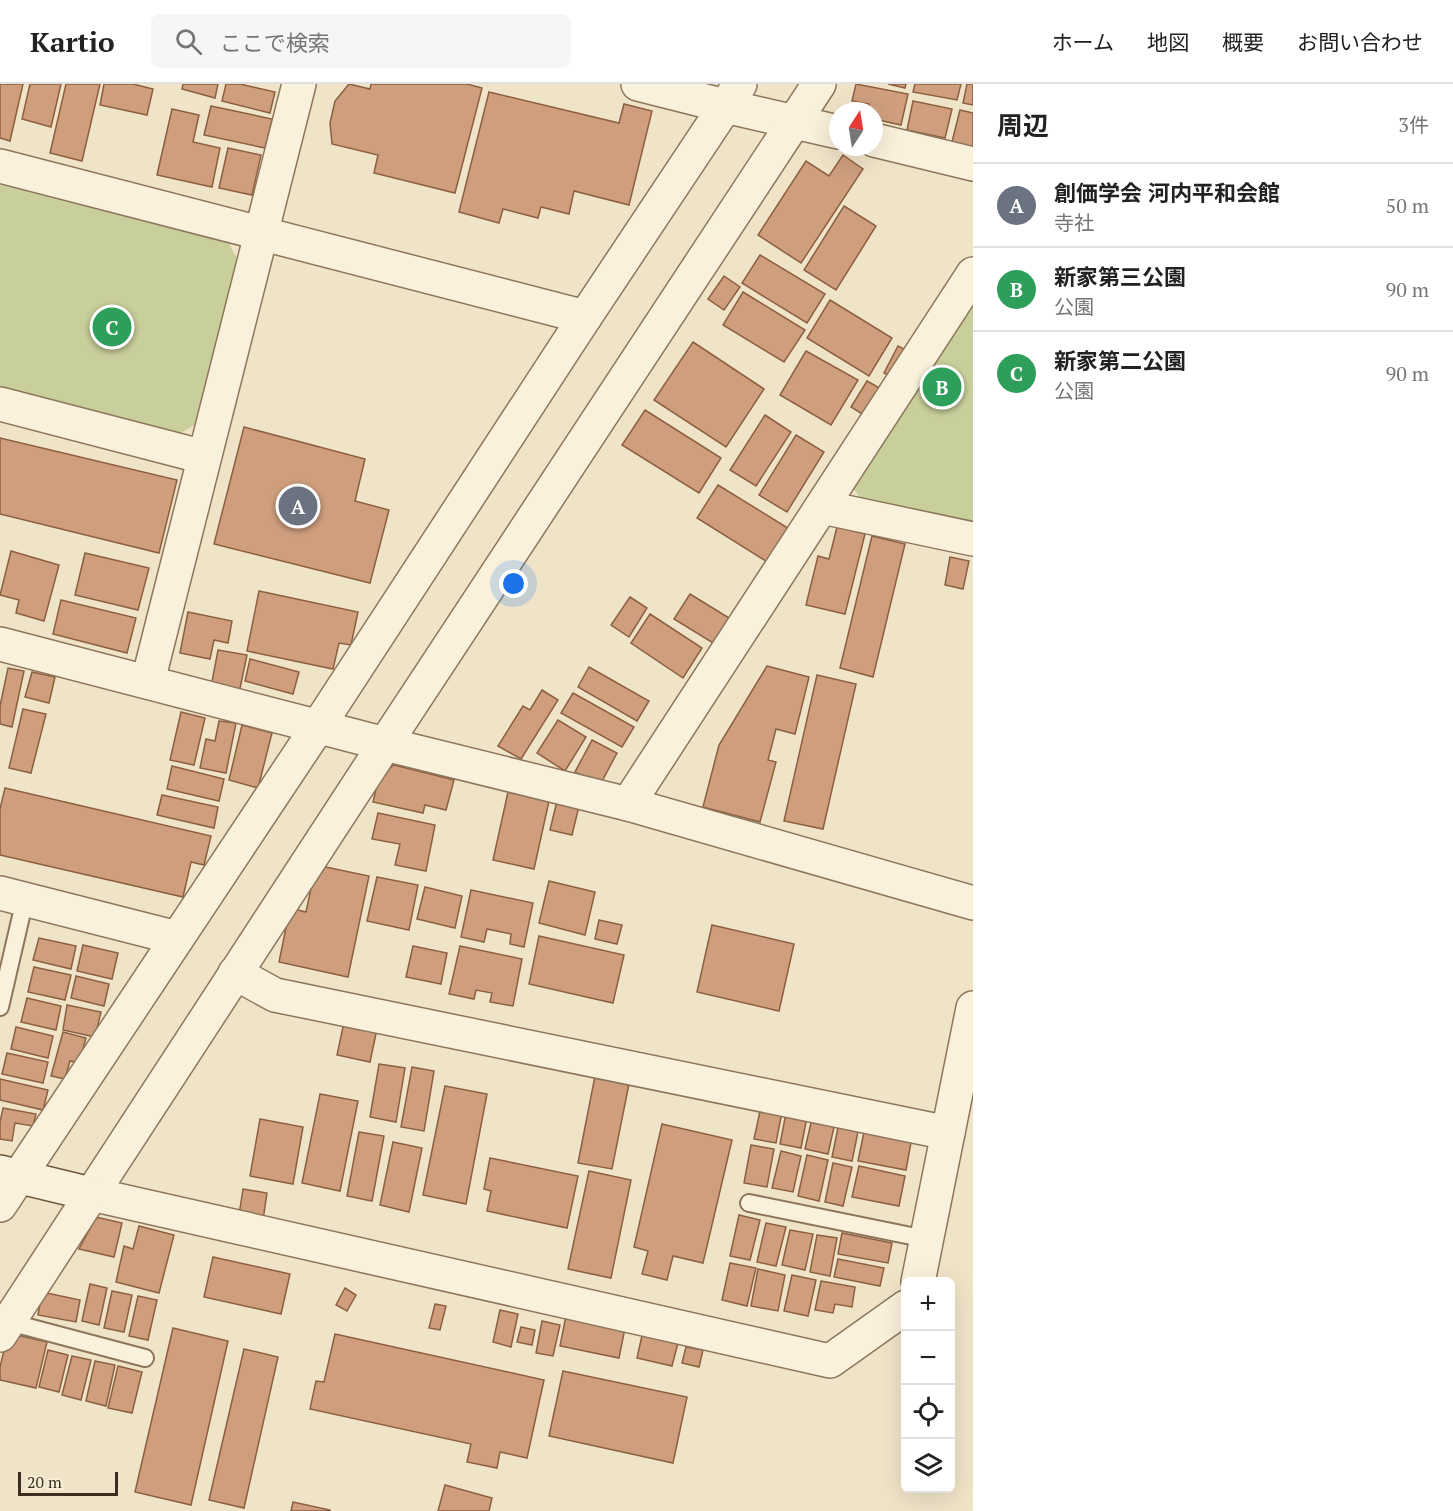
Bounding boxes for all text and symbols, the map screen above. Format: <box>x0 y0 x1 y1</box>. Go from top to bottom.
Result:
search box <box>151 14 571 68</box>
text: Kartio <box>30 23 115 60</box>
icon: search <box>172 25 205 58</box>
text: ここで検索 <box>220 28 330 57</box>
text: ホーム <box>1052 28 1114 56</box>
text: 地図 <box>1147 28 1189 56</box>
text: 概要 <box>1222 28 1264 56</box>
text: お問い合わせ <box>1297 28 1423 56</box>
north arrow <box>829 102 883 156</box>
text: 周辺 <box>997 108 1049 142</box>
text: 3件 <box>1398 111 1429 138</box>
text: 創価学会 河内平和会館 <box>1054 178 1280 207</box>
text: A <box>1009 192 1024 219</box>
text: 50 m <box>1386 192 1429 219</box>
text: 寺社 <box>1054 209 1094 236</box>
text: 新家第三公園 <box>1054 262 1186 291</box>
text: B <box>1010 276 1023 303</box>
text: 90 m <box>1386 276 1429 303</box>
text: 公園 <box>1054 293 1094 320</box>
pin: C <box>92 304 132 350</box>
text: 新家第二公園 <box>1054 346 1186 375</box>
text: C <box>1010 360 1023 387</box>
text: 90 m <box>1386 360 1429 387</box>
pin: B <box>922 364 962 410</box>
text: 公園 <box>1054 377 1094 404</box>
pin: A <box>278 484 318 528</box>
your location <box>499 569 528 598</box>
map controls <box>901 1277 955 1493</box>
button: + <box>901 1277 955 1331</box>
button: − <box>901 1331 955 1385</box>
button: locate <box>901 1385 955 1439</box>
button: layers <box>901 1439 955 1493</box>
scale bar <box>18 1469 118 1496</box>
text: 20 m <box>27 1471 62 1493</box>

